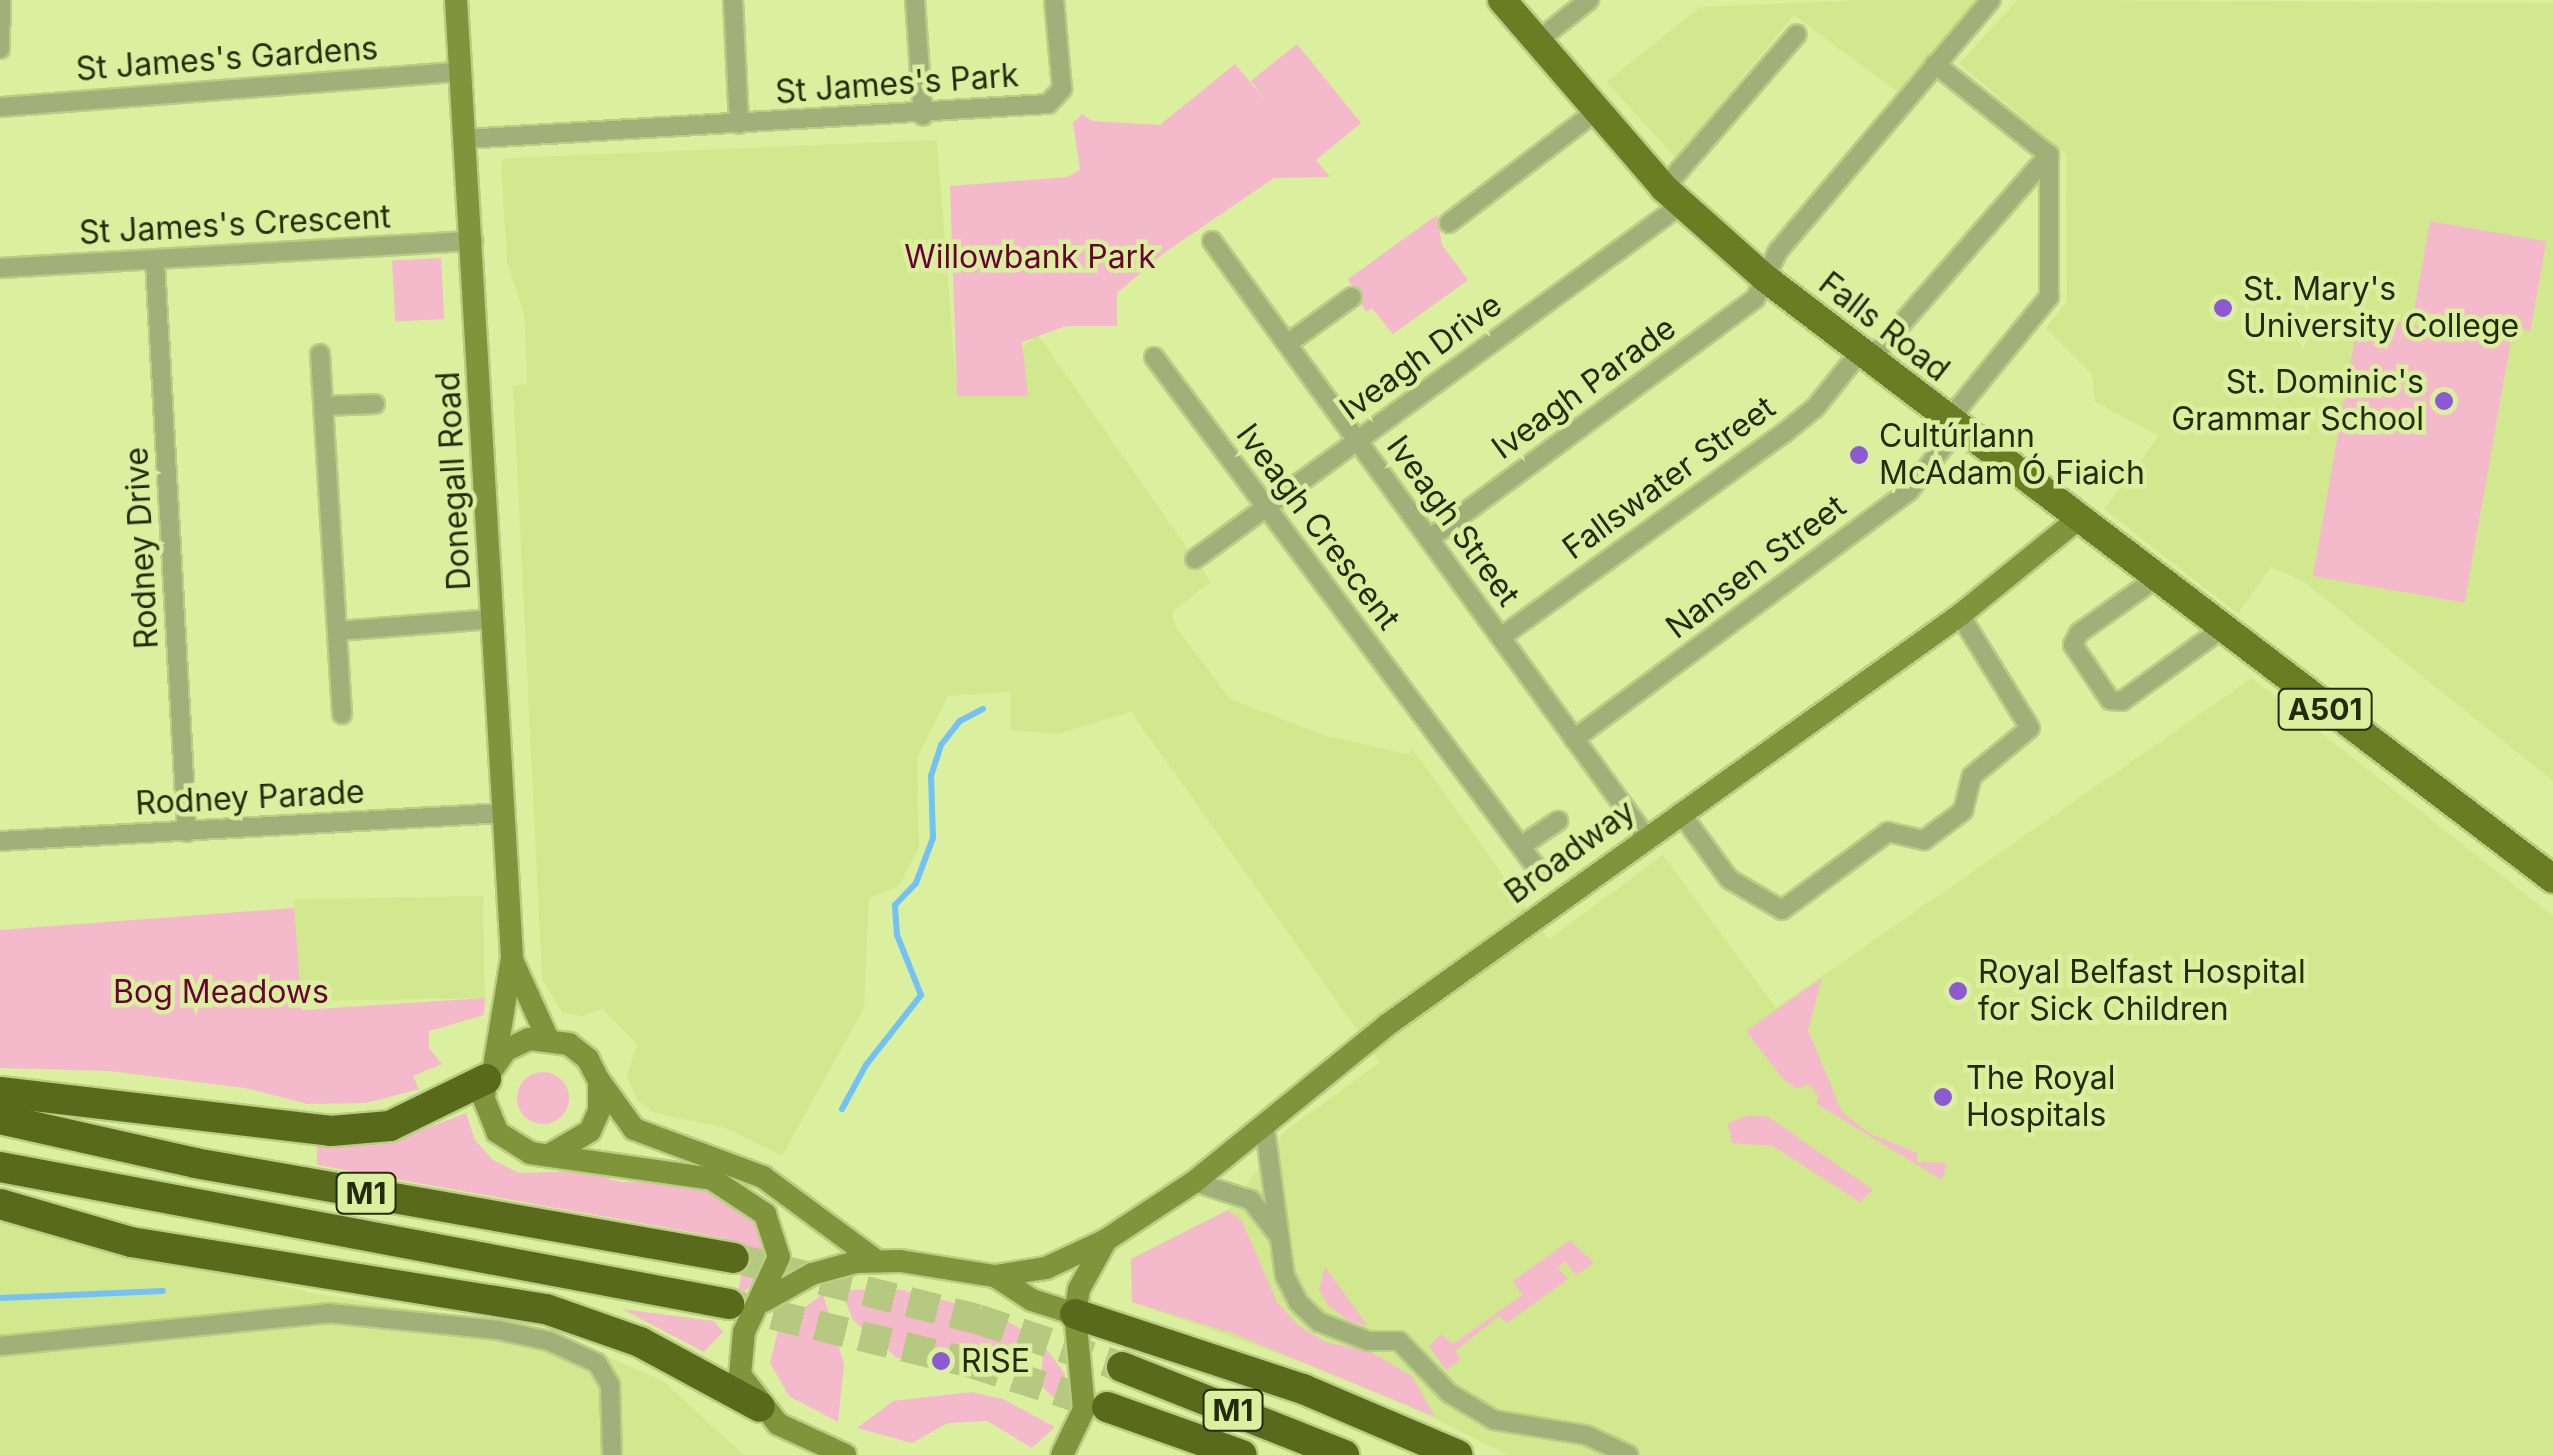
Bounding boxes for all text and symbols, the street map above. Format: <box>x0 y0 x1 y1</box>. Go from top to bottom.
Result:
street label: St James's Gardens <box>75 29 379 89</box>
street label: St James's Park <box>774 56 1020 112</box>
street label: St James's Crescent <box>78 198 392 252</box>
park label: Willowbank Park <box>904 238 1156 276</box>
street label: Falls Road <box>1811 264 1957 390</box>
place label: St. Mary's University College <box>2243 271 2519 346</box>
street label: Iveagh Drive <box>1333 286 1509 428</box>
marker: St. Mary's University College <box>2212 297 2234 319</box>
street label: Iveagh Parade <box>1485 309 1683 467</box>
place label: St. Dominic's Grammar School <box>2171 364 2424 439</box>
street label: Donegall Road <box>429 371 479 591</box>
street label: Fallswater Street <box>1555 388 1783 568</box>
marker: St. Dominic's Grammar School <box>2433 390 2455 412</box>
street label: Iveagh Crescent <box>1228 417 1408 637</box>
place label: Cultúrlann McAdam Ó Fiaich <box>1879 418 2145 493</box>
street label: Iveagh Street <box>1378 428 1528 614</box>
marker: Cultúrlann McAdam Ó Fiaich <box>1848 444 1870 466</box>
street label: Rodney Drive <box>118 446 166 650</box>
street label: Nansen Street <box>1659 487 1853 647</box>
road number: A501 <box>2278 684 2372 734</box>
street label: Rodney Parade <box>134 773 366 823</box>
street label: Broadway <box>1498 792 1642 912</box>
place label: Royal Belfast Hospital for Sick Children <box>1978 954 2306 1029</box>
park label: Bog Meadows <box>113 973 329 1011</box>
marker: Royal Belfast Hospital for Sick Children <box>1947 980 1969 1002</box>
place label: The Royal Hospitals <box>1966 1060 2115 1135</box>
marker: The Royal Hospitals <box>1930 1084 1956 1110</box>
road number: M1 <box>334 1168 398 1218</box>
place label: RISE <box>961 1342 1030 1380</box>
marker: RISE <box>930 1350 952 1372</box>
road number: M1 <box>1200 1385 1266 1435</box>

